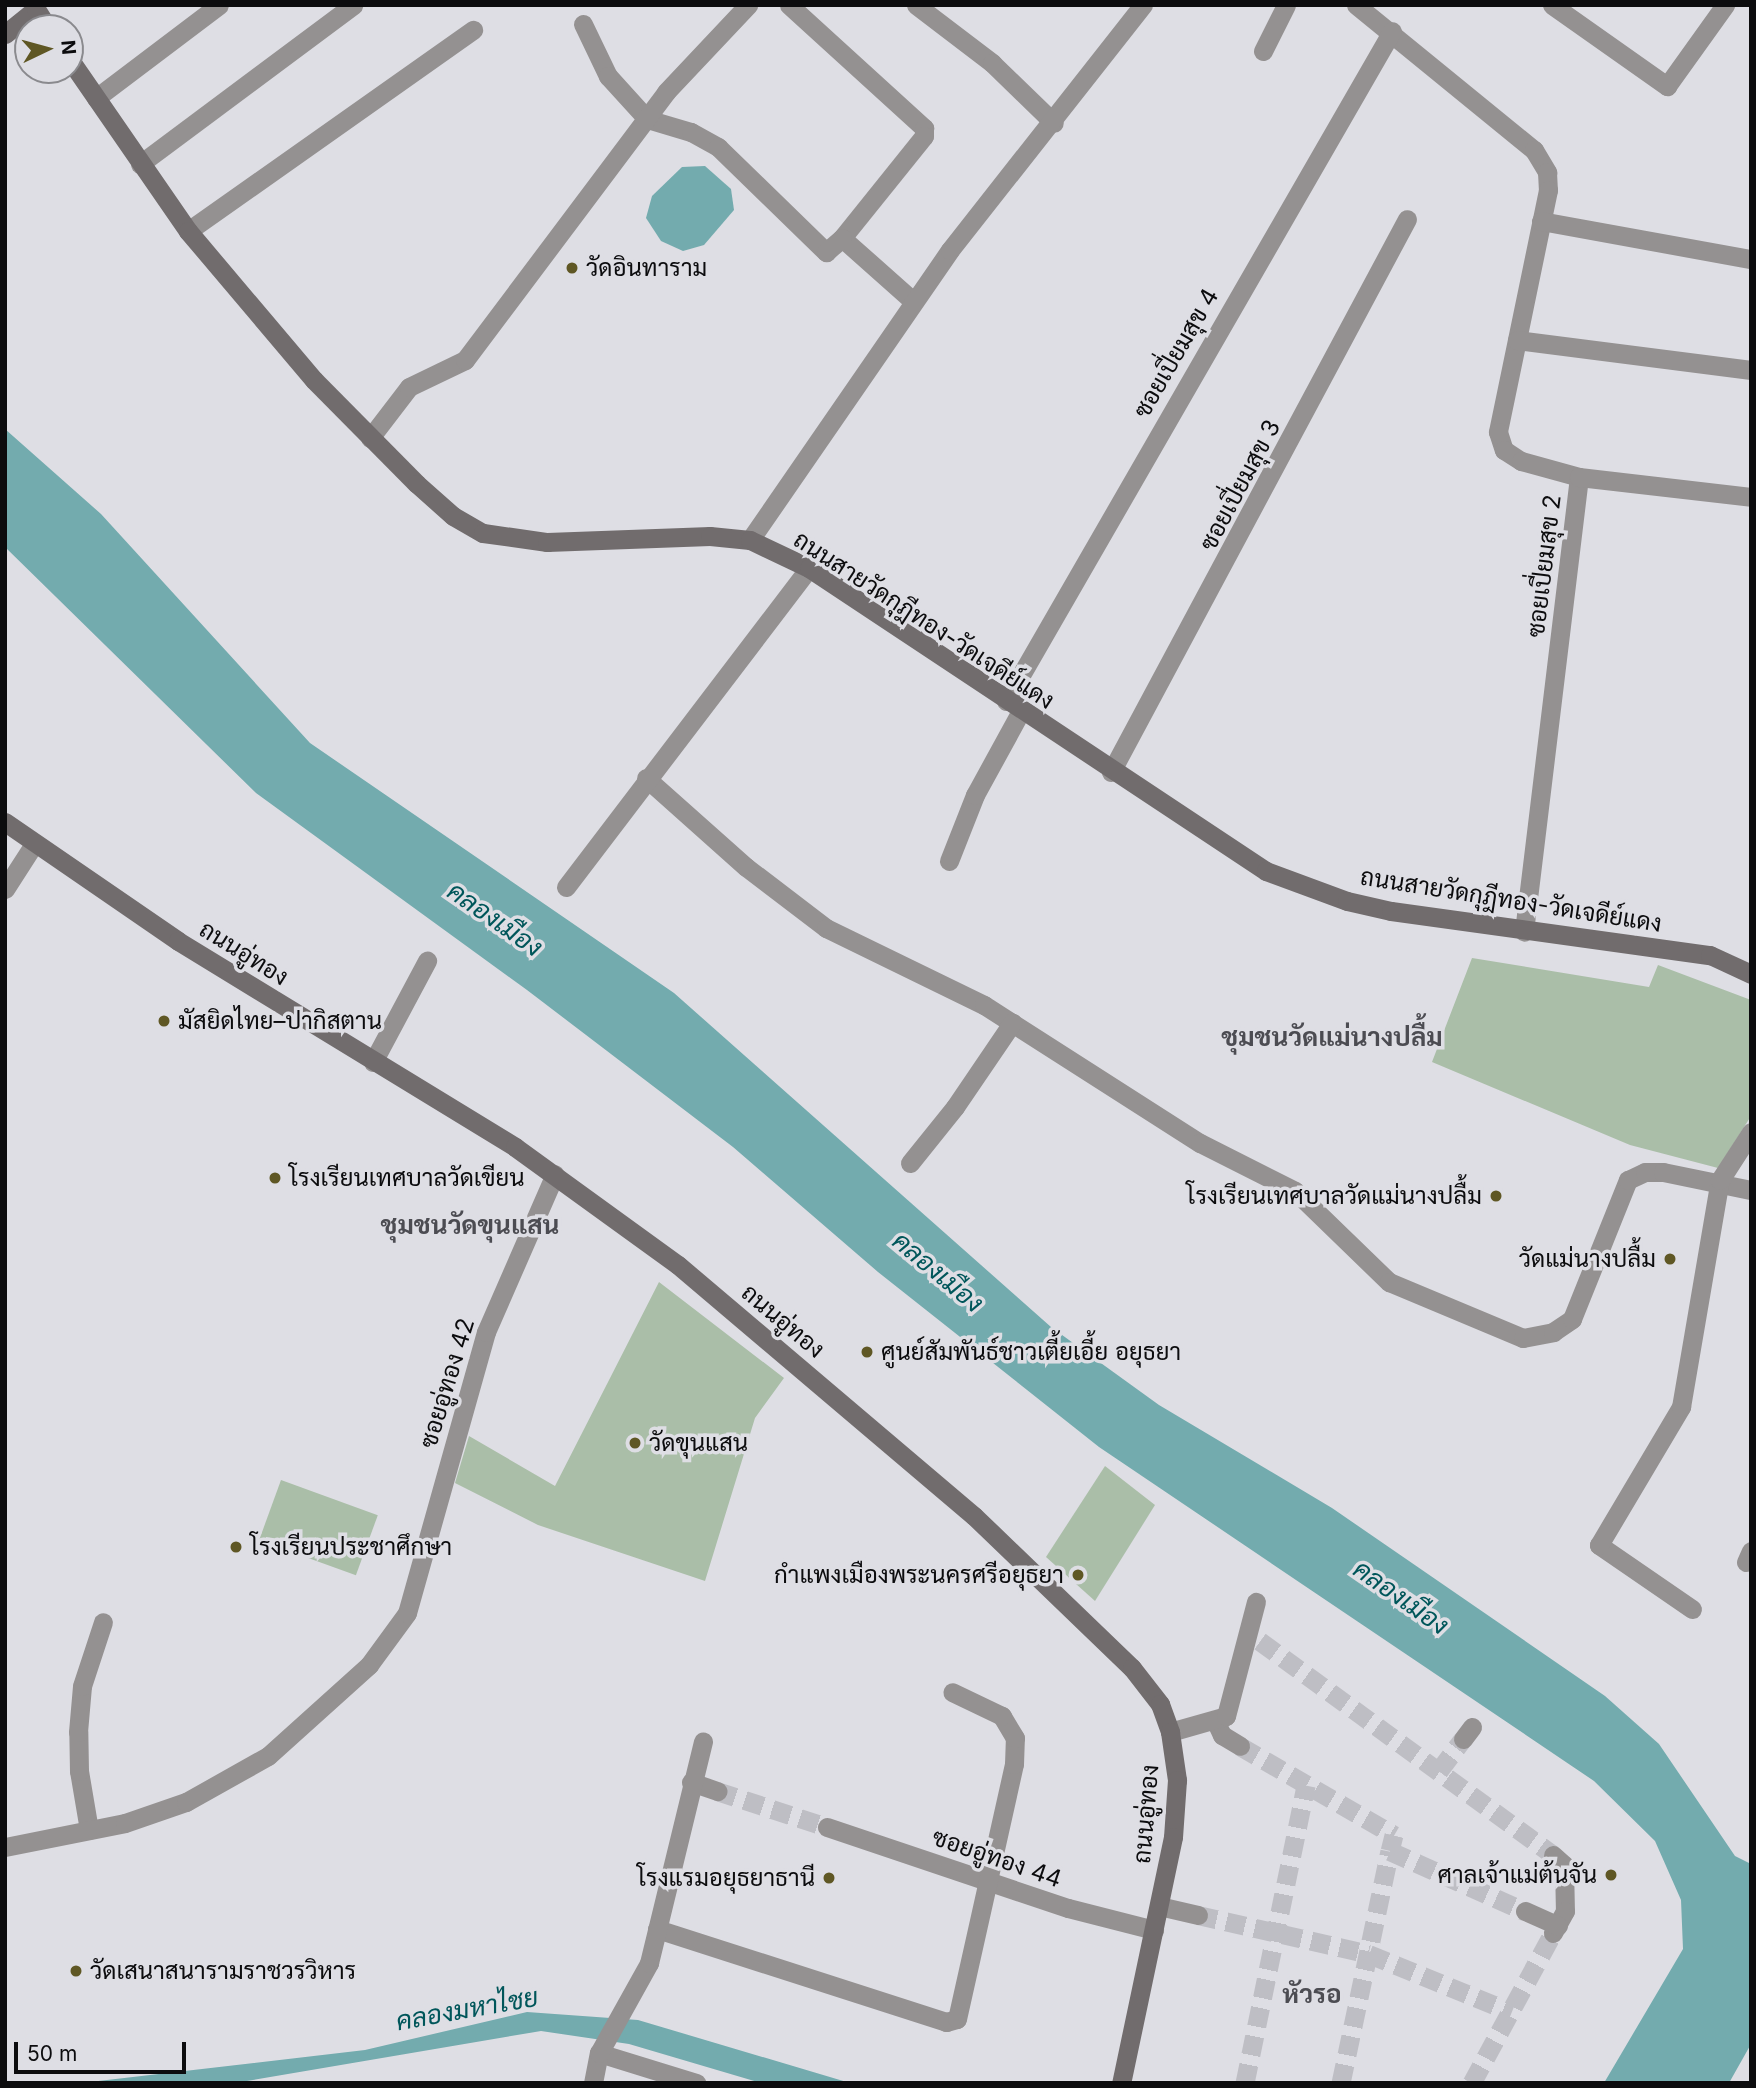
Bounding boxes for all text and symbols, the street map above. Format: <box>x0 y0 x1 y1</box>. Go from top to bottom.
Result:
north arrow <box>14 14 84 84</box>
text: N <box>56 39 81 56</box>
place label: วัดอินทาราม <box>586 254 707 282</box>
marker: วัดอินทาราม <box>564 260 580 276</box>
street label: ซอยเปี่ยมสุข 4 <box>1127 283 1225 423</box>
street label: ซอยเปี่ยมสุข 3 <box>1193 415 1287 555</box>
street label: ซอยเปี่ยมสุข 2 <box>1521 493 1567 639</box>
street label: ถนนสายวัดกุฎีทอง-วัดเจดีย์แดง <box>788 525 1060 715</box>
street label: ถนนสายวัดกุฎีทอง-วัดเจดีย์แดง <box>1358 862 1664 938</box>
water label: คลองเมือง <box>441 875 549 963</box>
street label: ถนนอู่ทอง <box>194 914 294 992</box>
place label: มัสยิดไทย–ปากิสตาน <box>178 1007 382 1035</box>
marker: มัสยิดไทย–ปากิสตาน <box>156 1013 172 1029</box>
district label: ชุมชนวัดแม่นางปลื้ม <box>1221 1021 1443 1053</box>
place label: โรงเรียนเทศบาลวัดเขียน <box>289 1164 525 1192</box>
marker: โรงเรียนเทศบาลวัดเขียน <box>267 1170 283 1186</box>
place label: โรงเรียนเทศบาลวัดแม่นางปลื้ม <box>1186 1182 1482 1210</box>
marker: โรงเรียนเทศบาลวัดแม่นางปลื้ม <box>1488 1188 1504 1204</box>
district label: ชุมชนวัดขุนแสน <box>381 1209 559 1241</box>
water label: คลองเมือง <box>886 1225 990 1319</box>
place label: วัดแม่นางปลื้ม <box>1519 1245 1656 1273</box>
marker: วัดแม่นางปลื้ม <box>1662 1251 1678 1267</box>
street label: ถนนอู่ทอง <box>736 1278 830 1364</box>
street label: ซอยอู่ทอง 42 <box>414 1315 480 1451</box>
place label: ศูนย์สัมพันธ์ชาวเตี้ยเอี้ย อยุธยา <box>881 1338 1181 1366</box>
marker: ศูนย์สัมพันธ์ชาวเตี้ยเอี้ย อยุธยา <box>859 1344 875 1360</box>
place label: วัดขุนแสน <box>649 1429 748 1457</box>
marker: วัดขุนแสน <box>627 1435 643 1451</box>
place label: โรงเรียนประชาศึกษา <box>250 1533 452 1561</box>
marker: โรงเรียนประชาศึกษา <box>228 1539 244 1555</box>
water label: คลองเมือง <box>1347 1553 1455 1641</box>
place label: กำแพงเมืองพระนครศรีอยุธยา <box>774 1561 1064 1589</box>
marker: กำแพงเมืองพระนครศรีอยุธยา <box>1070 1567 1086 1583</box>
street label: ถนนอู่ทอง <box>1127 1763 1165 1865</box>
street label: ซอยอู่ทอง 44 <box>928 1822 1066 1894</box>
place label: ศาลเจ้าแม่ต้นจัน <box>1437 1861 1597 1889</box>
place label: โรงแรมอยุธยาธานี <box>637 1864 815 1892</box>
marker: ศาลเจ้าแม่ต้นจัน <box>1603 1867 1619 1883</box>
marker: โรงแรมอยุธยาธานี <box>821 1870 837 1886</box>
place label: วัดเสนาสนารามราชวรวิหาร <box>90 1957 356 1985</box>
marker: วัดเสนาสนารามราชวรวิหาร <box>68 1963 84 1979</box>
district label: หัวรอ <box>1282 1978 1342 2010</box>
water label: คลองมหาไชย <box>394 1981 540 2037</box>
scale bar <box>18 2028 189 2072</box>
text: 50 m <box>27 2041 77 2066</box>

